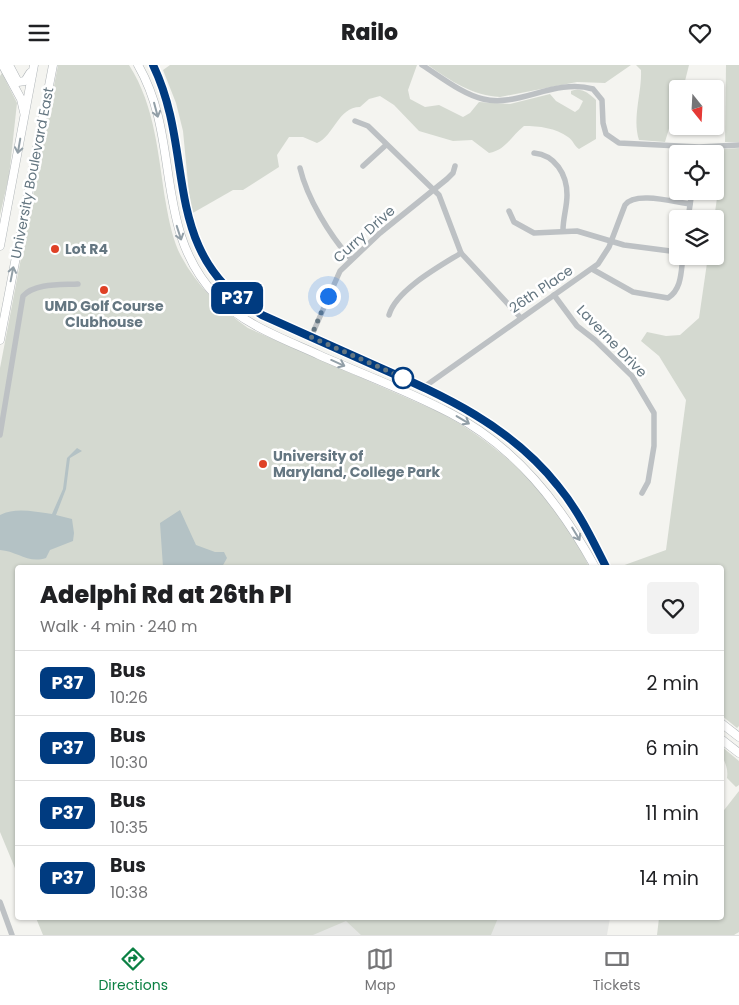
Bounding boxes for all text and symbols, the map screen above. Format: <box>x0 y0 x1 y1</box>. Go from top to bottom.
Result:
text: Railo <box>341 17 398 48</box>
icon: menu <box>25 19 53 47</box>
icon: heart <box>686 19 714 47</box>
north arrow <box>669 80 724 135</box>
map controls <box>669 80 724 265</box>
street label: University Boulevard East <box>6 85 58 261</box>
one-way arrow <box>152 102 161 118</box>
one-way arrow <box>14 137 23 153</box>
button: locate <box>669 145 724 200</box>
street label: Curry Drive <box>329 201 400 267</box>
button: layers <box>669 210 724 265</box>
one-way arrow <box>175 225 184 240</box>
place label: Lot R4 <box>65 239 108 259</box>
marker: Lot R4 <box>49 243 61 255</box>
street label: 26th Place <box>505 260 577 318</box>
one-way arrow <box>8 267 18 283</box>
line badge: P37 <box>208 282 266 314</box>
marker: UMD Golf Course Clubhouse <box>98 284 110 296</box>
your location <box>316 284 341 309</box>
text: P37 <box>221 285 253 310</box>
place label: UMD Golf Course Clubhouse <box>44 296 164 332</box>
street label: Laverne Drive <box>572 300 652 382</box>
one-way arrow <box>330 359 345 369</box>
unlabelled marker <box>392 367 414 389</box>
one-way arrow <box>455 416 469 426</box>
place label: University of Maryland, College Park <box>273 446 441 482</box>
marker: University of Maryland, College Park <box>257 458 269 470</box>
one-way arrow <box>572 527 582 541</box>
text: Adelphi Rd at 26th Pl <box>40 578 292 611</box>
button: heart <box>647 582 699 634</box>
text: Walk · 4 min · 240 m <box>40 615 198 638</box>
text: Bus <box>110 657 146 684</box>
text: P37 <box>52 670 83 695</box>
text: 2 min <box>647 670 699 697</box>
text: 10:26 <box>110 686 148 709</box>
text: Bus <box>110 722 146 749</box>
text: P37 <box>52 735 83 760</box>
text: 6 min <box>645 735 699 762</box>
text: 10:30 <box>110 751 148 774</box>
text: Bus <box>110 787 146 814</box>
text: P37 <box>52 800 83 825</box>
text: 11 min <box>645 800 699 827</box>
text: 10:35 <box>110 816 148 839</box>
text: Bus <box>110 852 146 879</box>
text: P37 <box>52 865 83 890</box>
text: 14 min <box>639 865 699 892</box>
text: 10:38 <box>110 881 148 904</box>
tab: Directions <box>98 945 168 996</box>
tab: Map <box>365 945 396 996</box>
tab: Tickets <box>593 945 641 996</box>

